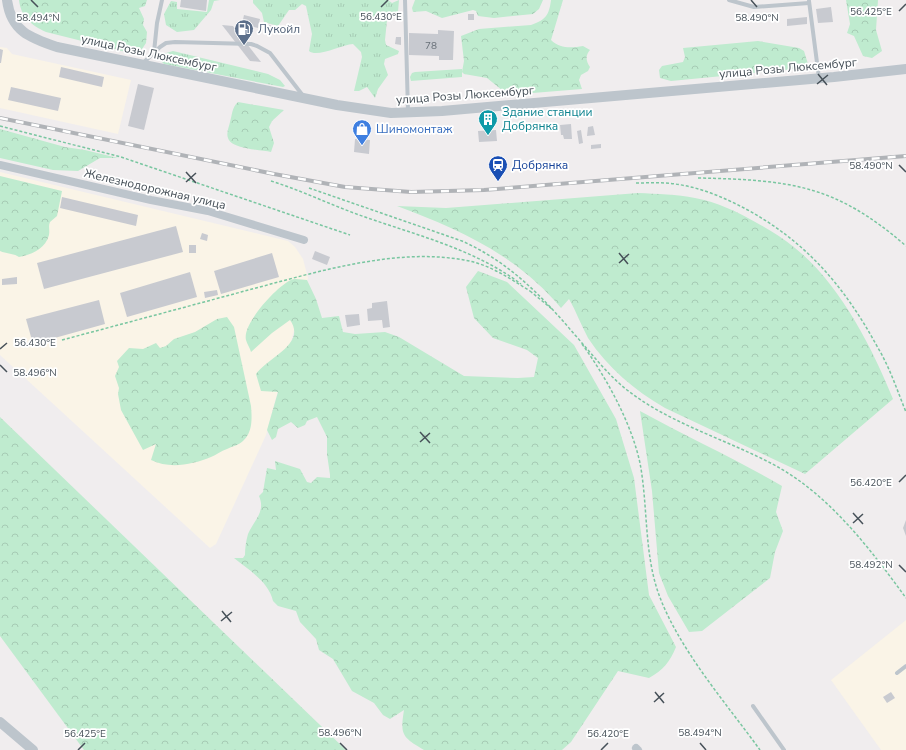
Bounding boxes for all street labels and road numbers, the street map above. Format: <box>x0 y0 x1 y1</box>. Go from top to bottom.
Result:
street label: улица Розы Люксембург <box>80 31 219 75</box>
street label: улица Розы Люксембург <box>718 54 858 82</box>
street label: улица Розы Люксембург <box>395 82 535 108</box>
street label: Железнодорожная улица <box>83 165 227 213</box>

